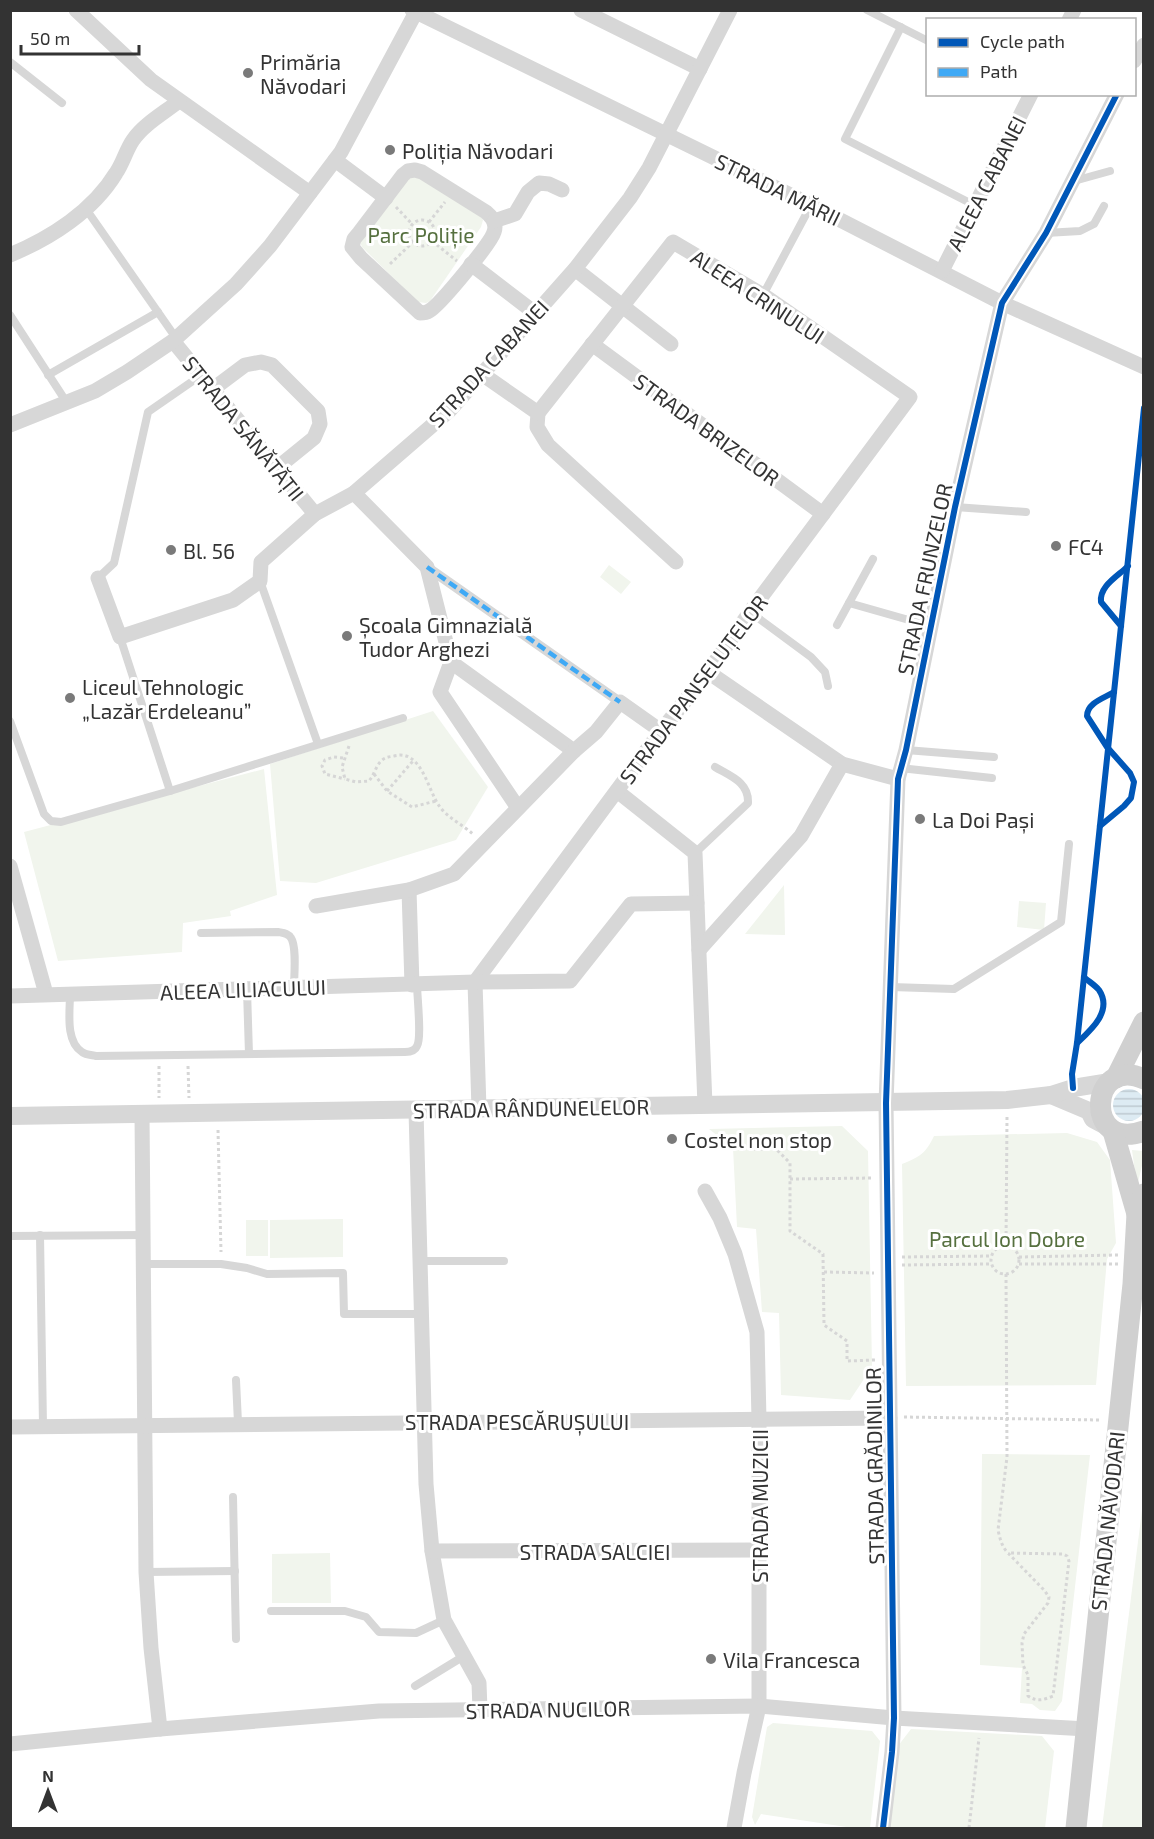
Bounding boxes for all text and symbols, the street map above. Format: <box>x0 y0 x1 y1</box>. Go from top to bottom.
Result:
scale bar <box>21 18 140 56</box>
legend <box>926 18 1136 96</box>
text: 50 m <box>30 27 70 49</box>
text: Cycle path <box>980 30 1065 52</box>
place label: Primăria Năvodari <box>260 49 346 98</box>
text: Path <box>980 60 1018 82</box>
marker: Primăria Năvodari <box>241 66 255 80</box>
street label: ALEEA CABANEI <box>941 111 1031 255</box>
place label: Poliția Năvodari <box>402 138 554 165</box>
marker: Poliția Năvodari <box>383 143 397 157</box>
street label: STRADA MĂRII <box>711 148 845 230</box>
park label: Parc Poliție <box>367 222 475 249</box>
street label: ALEEA CRINULUI <box>687 244 829 348</box>
street label: STRADA CABANEI <box>423 294 553 432</box>
street label: STRADA SĂNĂTĂȚII <box>177 351 310 507</box>
street label: STRADA BRIZELOR <box>629 368 785 490</box>
street label: STRADA FRUNZELOR <box>891 481 957 677</box>
place label: FC4 <box>1068 534 1104 559</box>
place label: Bl. 56 <box>183 538 235 563</box>
marker: FC4 <box>1049 539 1063 553</box>
marker: Bl. 56 <box>164 543 178 557</box>
street label: STRADA PANSELUȚELOR <box>614 590 774 790</box>
place label: Școala Gimnazială Tudor Arghezi <box>359 612 533 661</box>
marker: Școala Gimnazială Tudor Arghezi <box>340 629 354 643</box>
place label: Liceul Tehnologic „Lazăr Erdeleanu” <box>82 674 251 723</box>
marker: Liceul Tehnologic „Lazăr Erdeleanu” <box>63 691 77 705</box>
place label: La Doi Pași <box>932 807 1034 834</box>
marker: La Doi Pași <box>913 812 927 826</box>
street label: ALEEA LILIACULUI <box>160 974 326 1004</box>
street label: STRADA RÂNDUNELELOR <box>413 1093 649 1123</box>
place label: Costel non stop <box>684 1127 832 1152</box>
marker: Costel non stop <box>665 1132 679 1146</box>
park label: Parcul Ion Dobre <box>929 1226 1085 1251</box>
street label: STRADA GRĂDINILOR <box>860 1367 888 1565</box>
street label: STRADA PESCĂRUȘULUI <box>405 1409 629 1436</box>
street label: STRADA MUZICII <box>747 1429 772 1583</box>
street label: STRADA NĂVODARI <box>1085 1430 1129 1612</box>
street label: STRADA SALCIEI <box>519 1539 671 1564</box>
place label: Vila Francesca <box>723 1647 860 1672</box>
marker: Vila Francesca <box>704 1652 718 1666</box>
street label: STRADA NUCILOR <box>465 1695 631 1723</box>
north arrow <box>18 1761 78 1821</box>
text: N <box>42 1766 54 1785</box>

